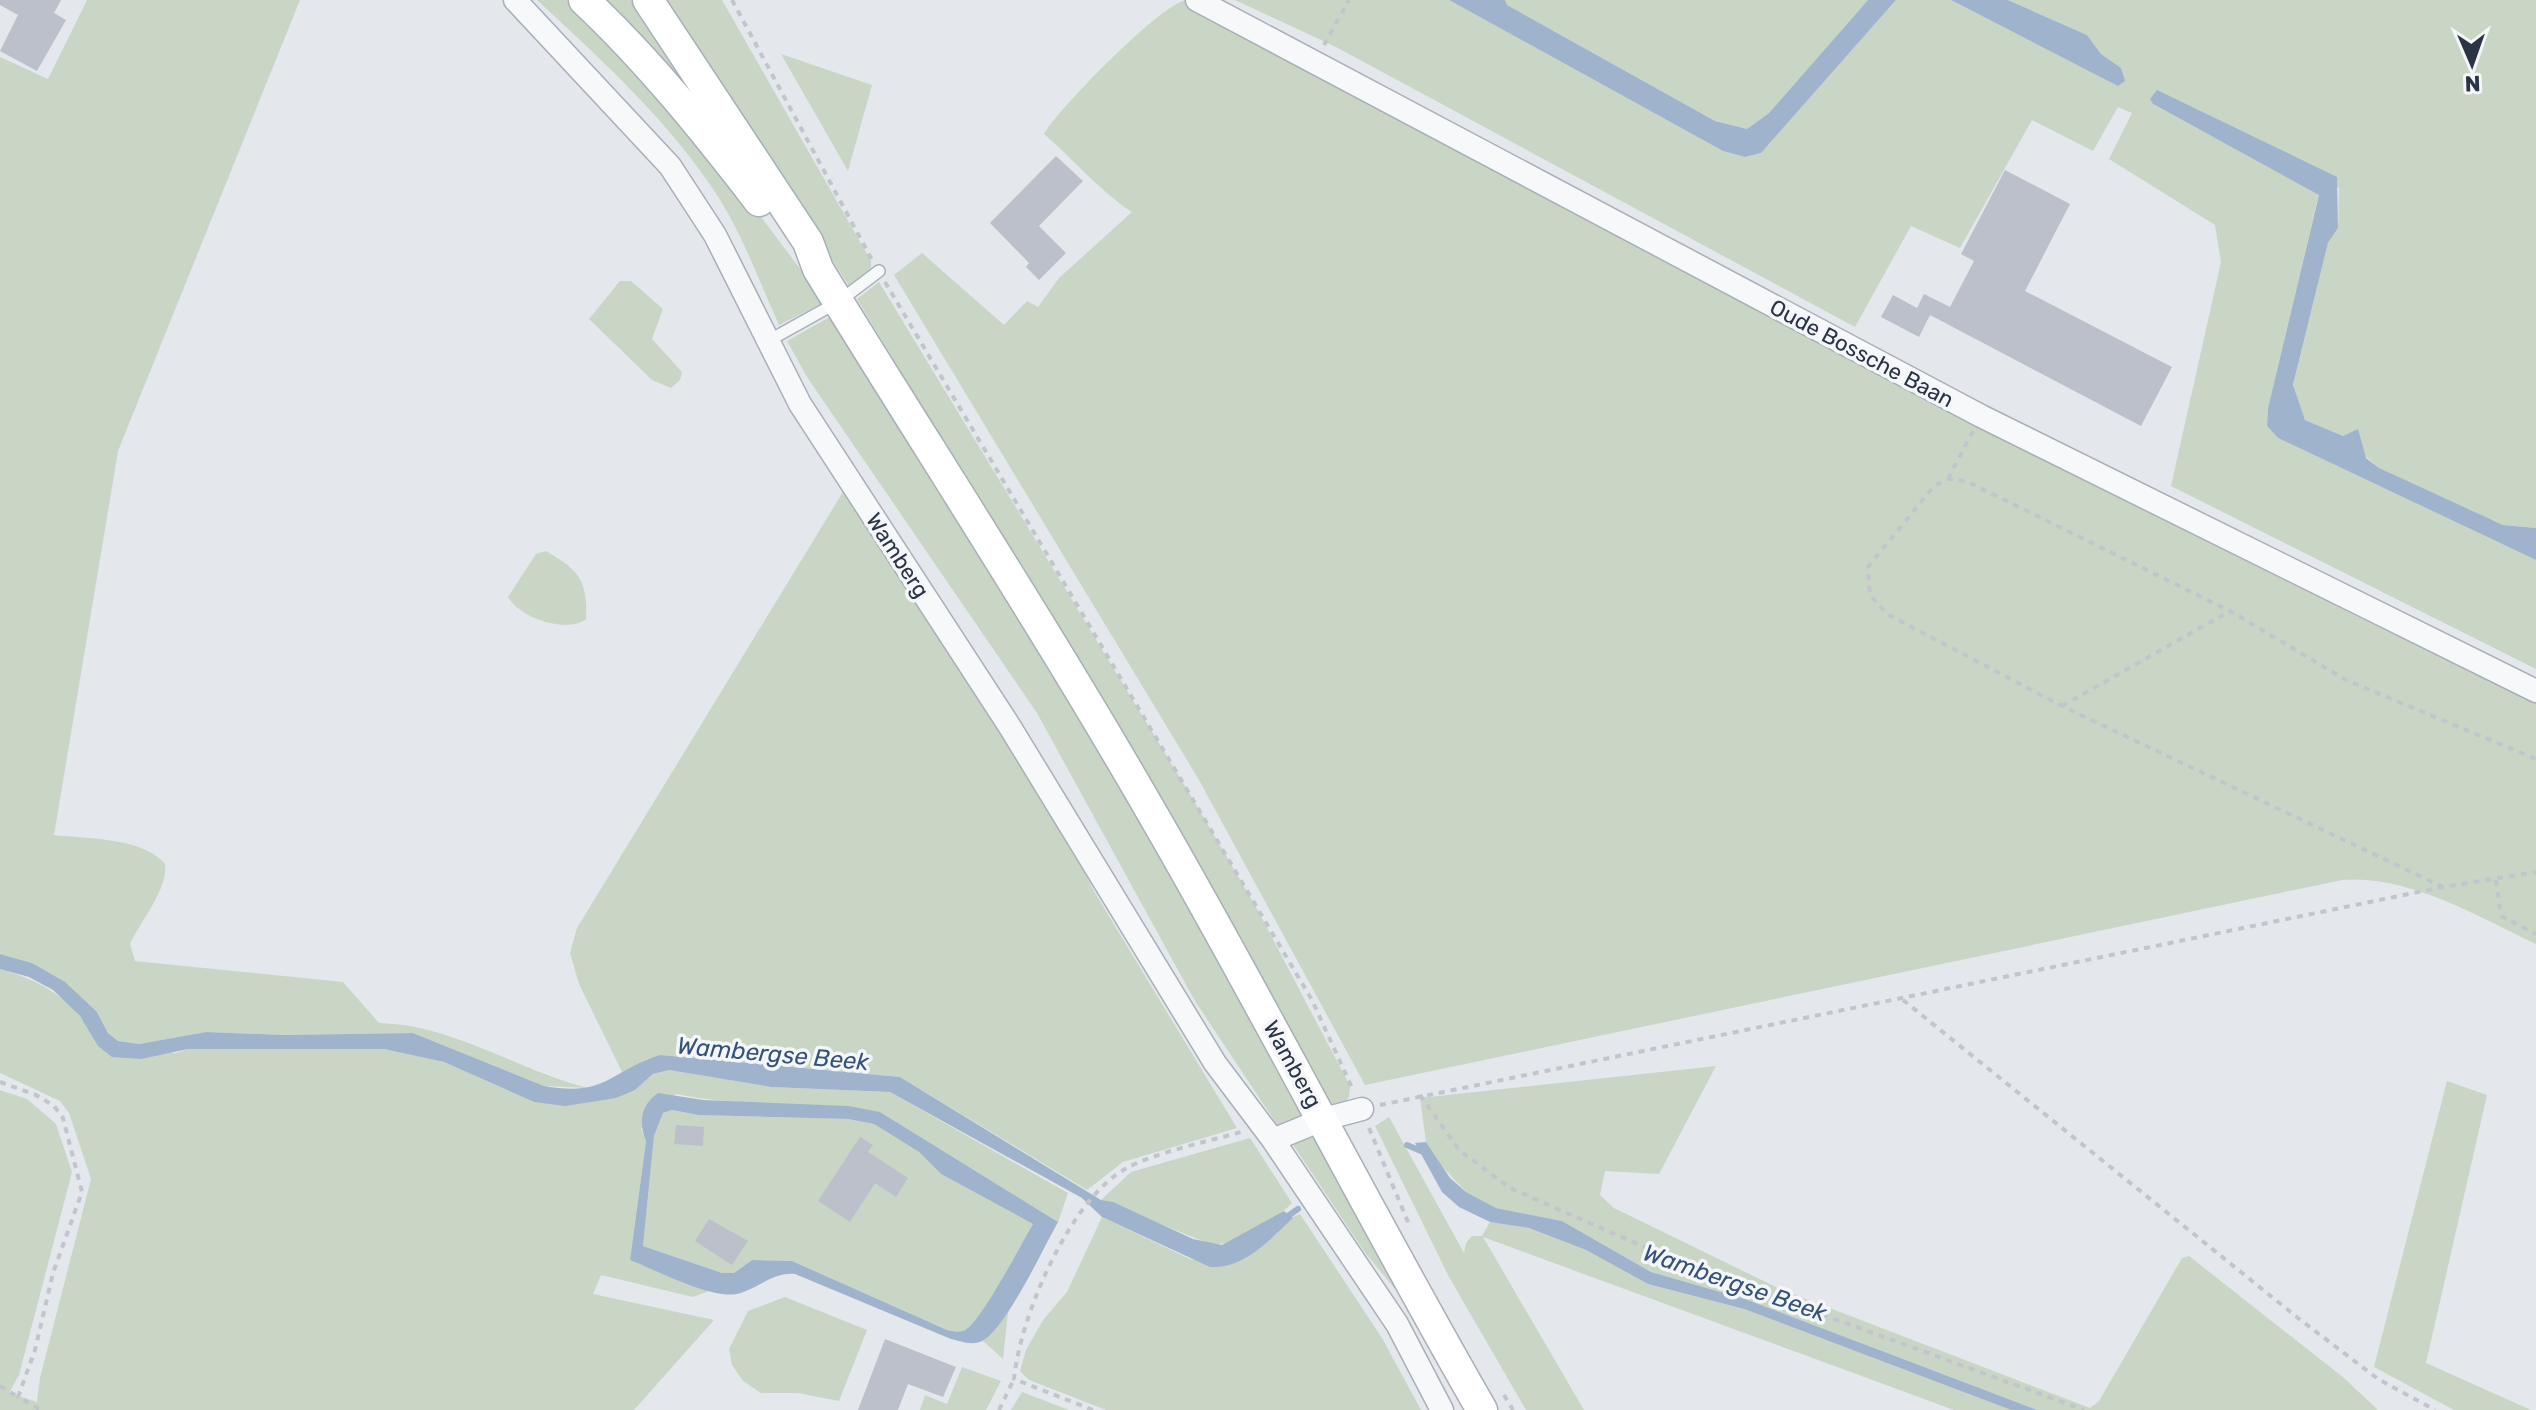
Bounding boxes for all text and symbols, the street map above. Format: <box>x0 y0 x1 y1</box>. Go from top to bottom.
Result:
north arrow <box>2432 24 2512 104</box>
text: N <box>2464 70 2481 97</box>
street label: Oude Bossche Baan <box>1765 294 1958 413</box>
street label: Wamberg <box>860 508 935 603</box>
street label: Wamberg <box>1258 1016 1328 1113</box>
water label: Wambergse Beek <box>676 1032 871 1076</box>
water label: Wambergse Beek <box>1640 1238 1831 1328</box>

